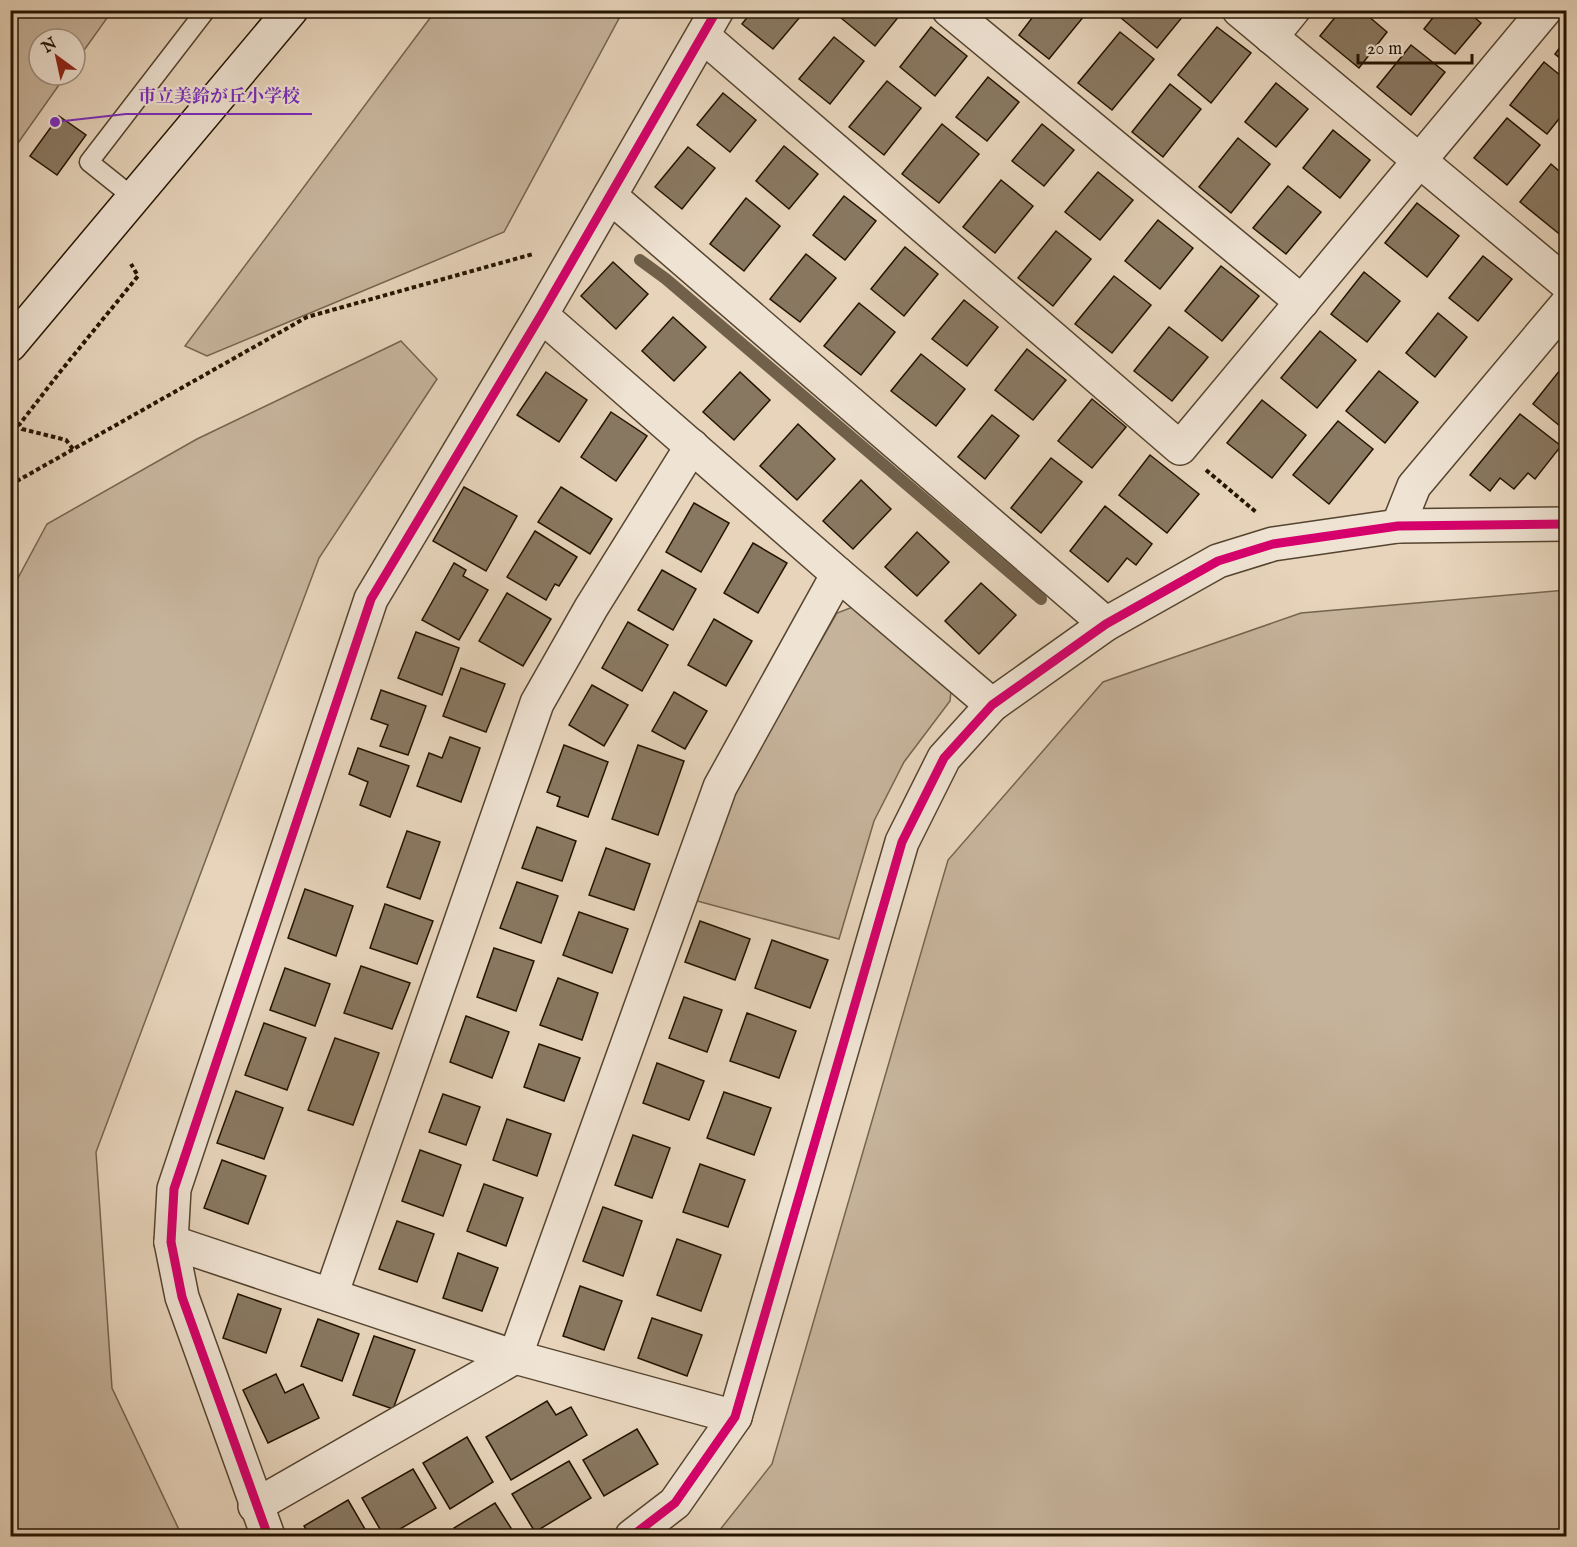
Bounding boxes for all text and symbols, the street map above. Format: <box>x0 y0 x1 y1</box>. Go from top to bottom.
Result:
north arrow <box>27 27 87 87</box>
scale bar <box>1358 27 1472 65</box>
text: N <box>38 34 61 59</box>
text: 20 m <box>1367 38 1402 61</box>
callout: 市立美鈴が丘小学校 <box>126 78 312 114</box>
text: 市立美鈴が丘小学校 <box>138 86 300 109</box>

